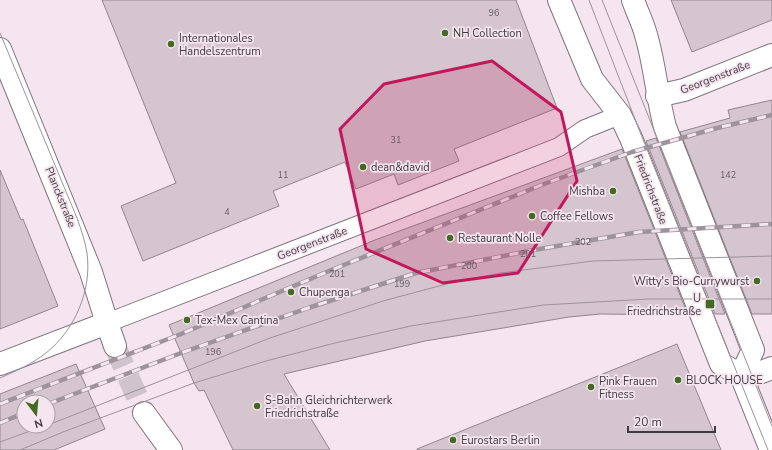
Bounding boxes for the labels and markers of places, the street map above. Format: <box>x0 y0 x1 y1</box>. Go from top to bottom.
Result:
place label: NH Collection <box>453 26 522 41</box>
marker: NH Collection <box>440 28 450 38</box>
place label: Internationales Handelszentrum <box>179 31 261 59</box>
marker: Internationales Handelszentrum <box>166 39 176 49</box>
place label: dean&david <box>371 160 430 175</box>
marker: dean&david <box>358 162 368 172</box>
place label: Mishba <box>569 184 605 199</box>
marker: Mishba <box>608 186 618 196</box>
place label: Coffee Fellows <box>540 209 613 224</box>
marker: Coffee Fellows <box>527 211 537 221</box>
place label: Restaurant Nolle <box>458 231 542 246</box>
marker: Restaurant Nolle <box>445 233 455 243</box>
place label: Witty's Bio-Currywurst <box>634 274 749 289</box>
marker: Witty's Bio-Currywurst <box>752 276 762 286</box>
place label: Chupenga <box>299 285 350 300</box>
marker: Chupenga <box>286 287 296 297</box>
place label: U Friedrichstraße <box>627 291 701 319</box>
marker: U Friedrichstraße <box>704 298 716 310</box>
place label: Tex-Mex Cantina <box>195 313 278 328</box>
marker: Tex-Mex Cantina <box>182 315 192 325</box>
place label: BLOCK HOUSE <box>686 373 763 388</box>
place label: Pink Frauen Fitness <box>599 374 657 402</box>
marker: BLOCK HOUSE <box>673 375 683 385</box>
marker: Pink Frauen Fitness <box>586 382 596 392</box>
place label: S-Bahn Gleichrichterwerk Friedrichstraße <box>265 393 393 421</box>
marker: S-Bahn Gleichrichterwerk Friedrichstraße <box>252 401 262 411</box>
place label: Eurostars Berlin <box>461 433 540 448</box>
marker: Eurostars Berlin <box>448 435 458 445</box>

